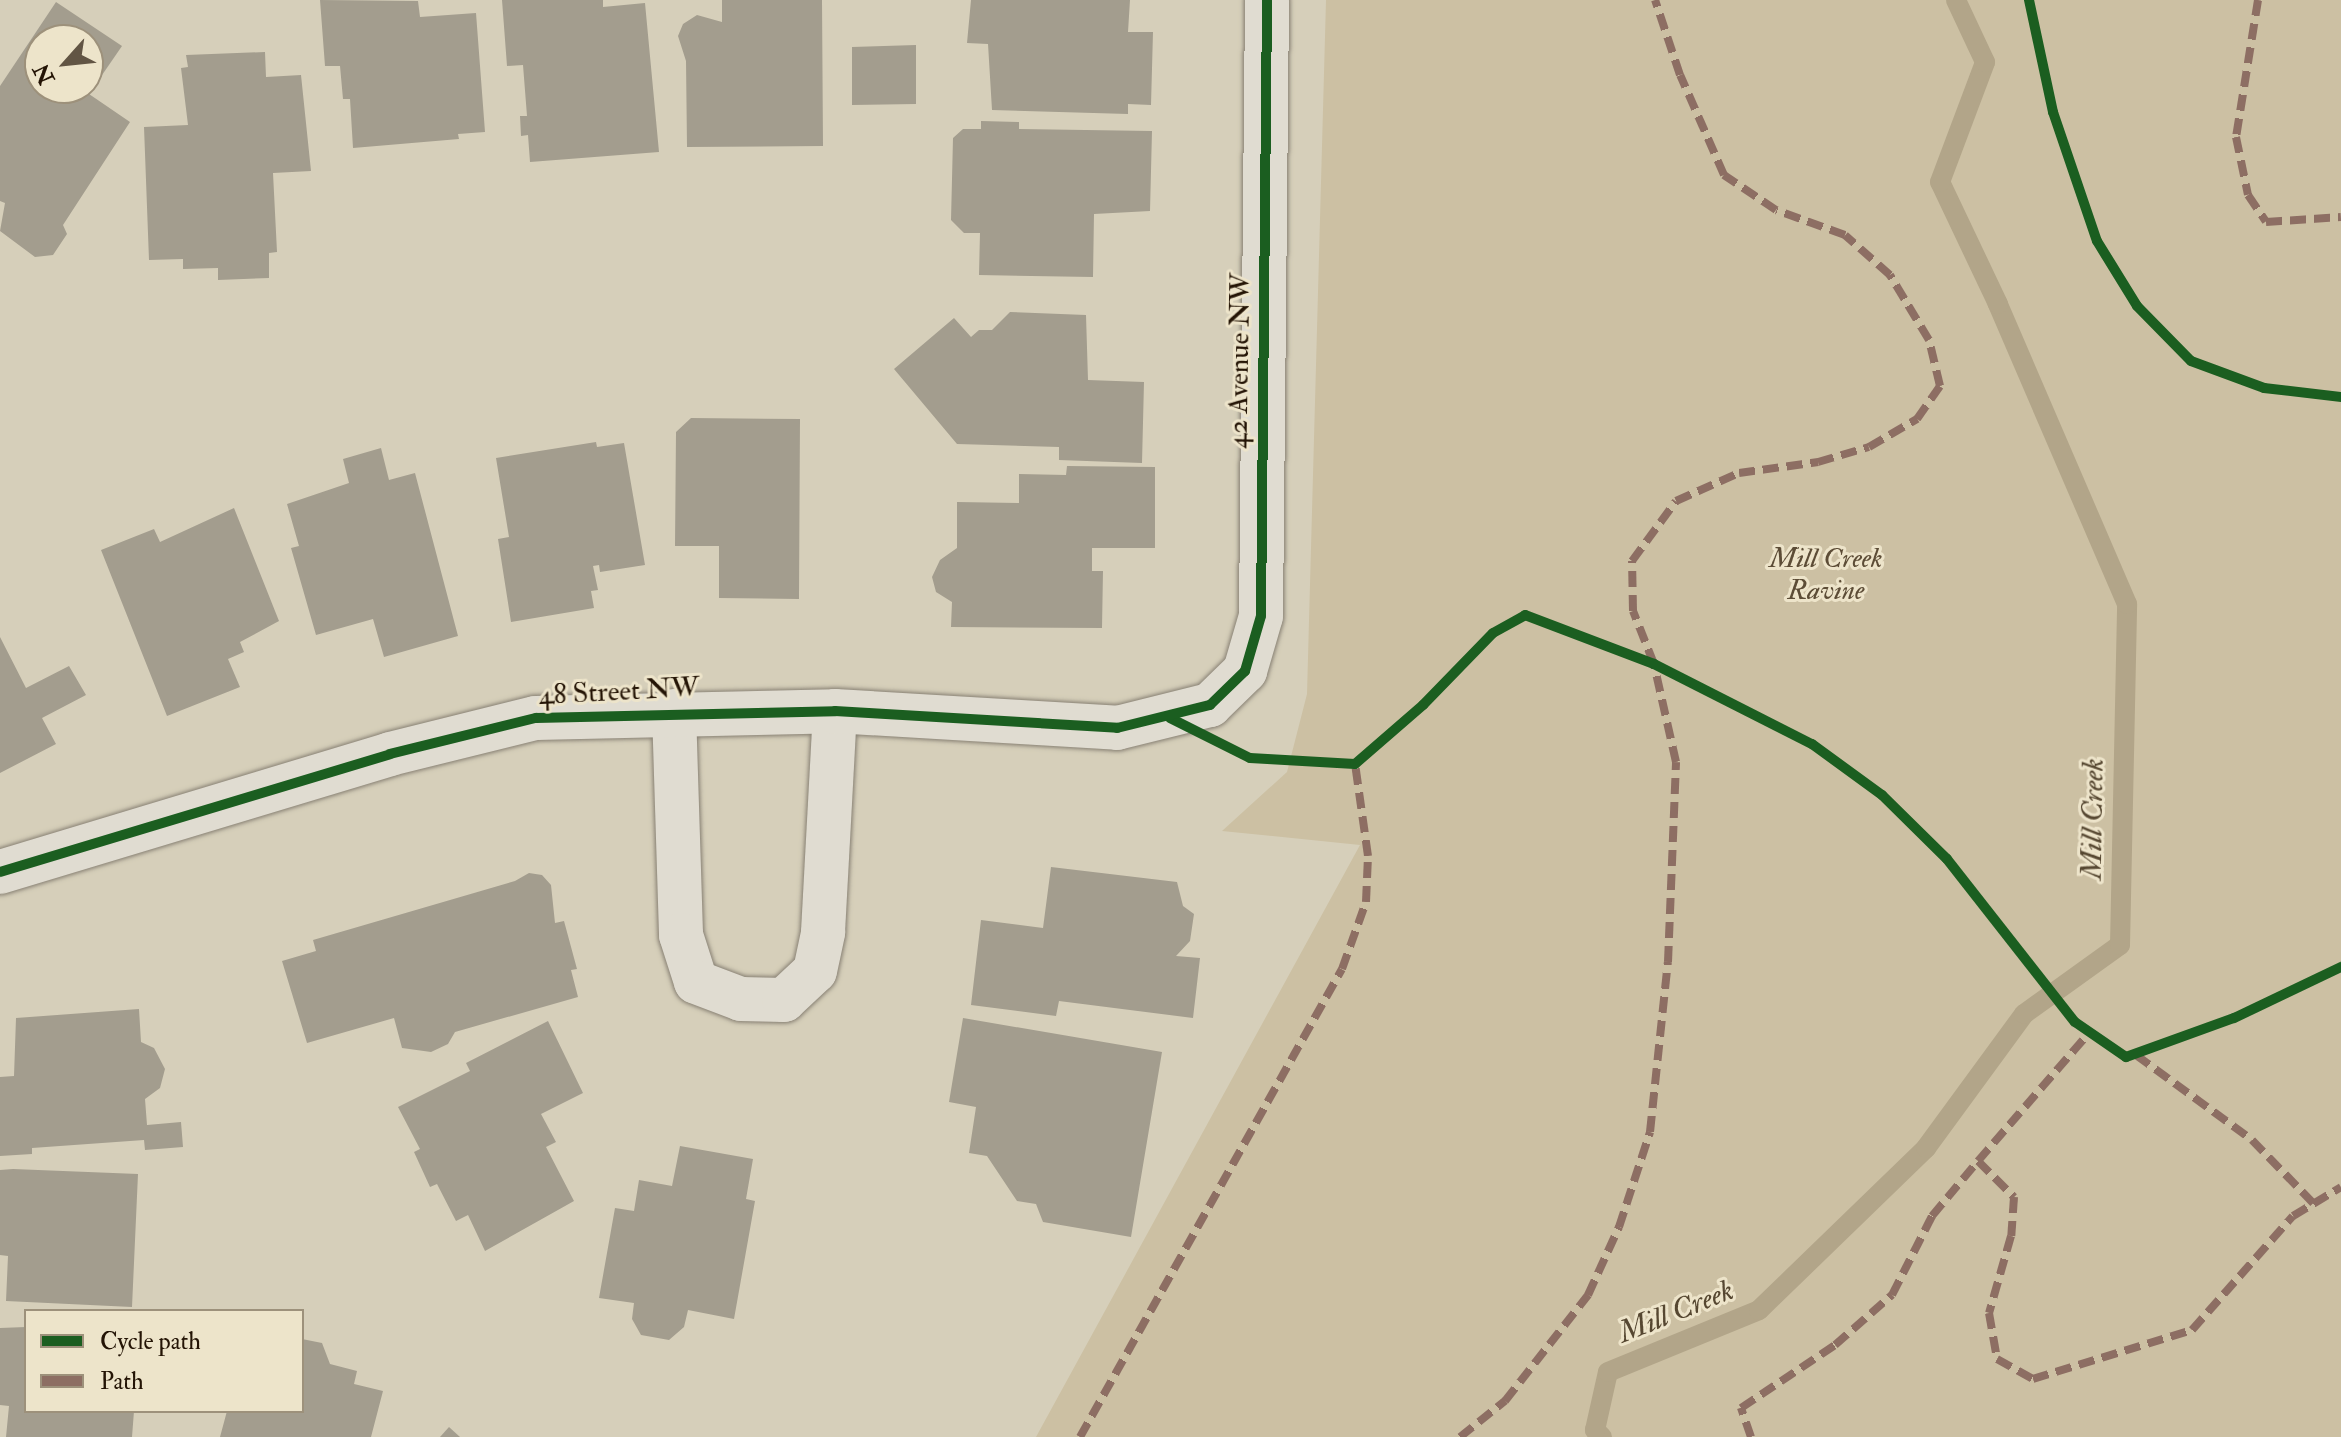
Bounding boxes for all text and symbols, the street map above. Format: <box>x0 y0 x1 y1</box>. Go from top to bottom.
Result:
north arrow <box>24 24 104 104</box>
text: N <box>27 59 61 89</box>
street label: 42 Avenue NW <box>1222 273 1258 449</box>
park label: Mill Creek Ravine <box>1769 542 1883 608</box>
street label: 48 Street NW <box>538 671 700 713</box>
water label: Mill Creek <box>2074 758 2112 880</box>
water label: Mill Creek <box>1613 1273 1739 1351</box>
legend <box>24 1309 304 1413</box>
text: Cycle path <box>100 1326 201 1357</box>
text: Path <box>100 1366 144 1397</box>

